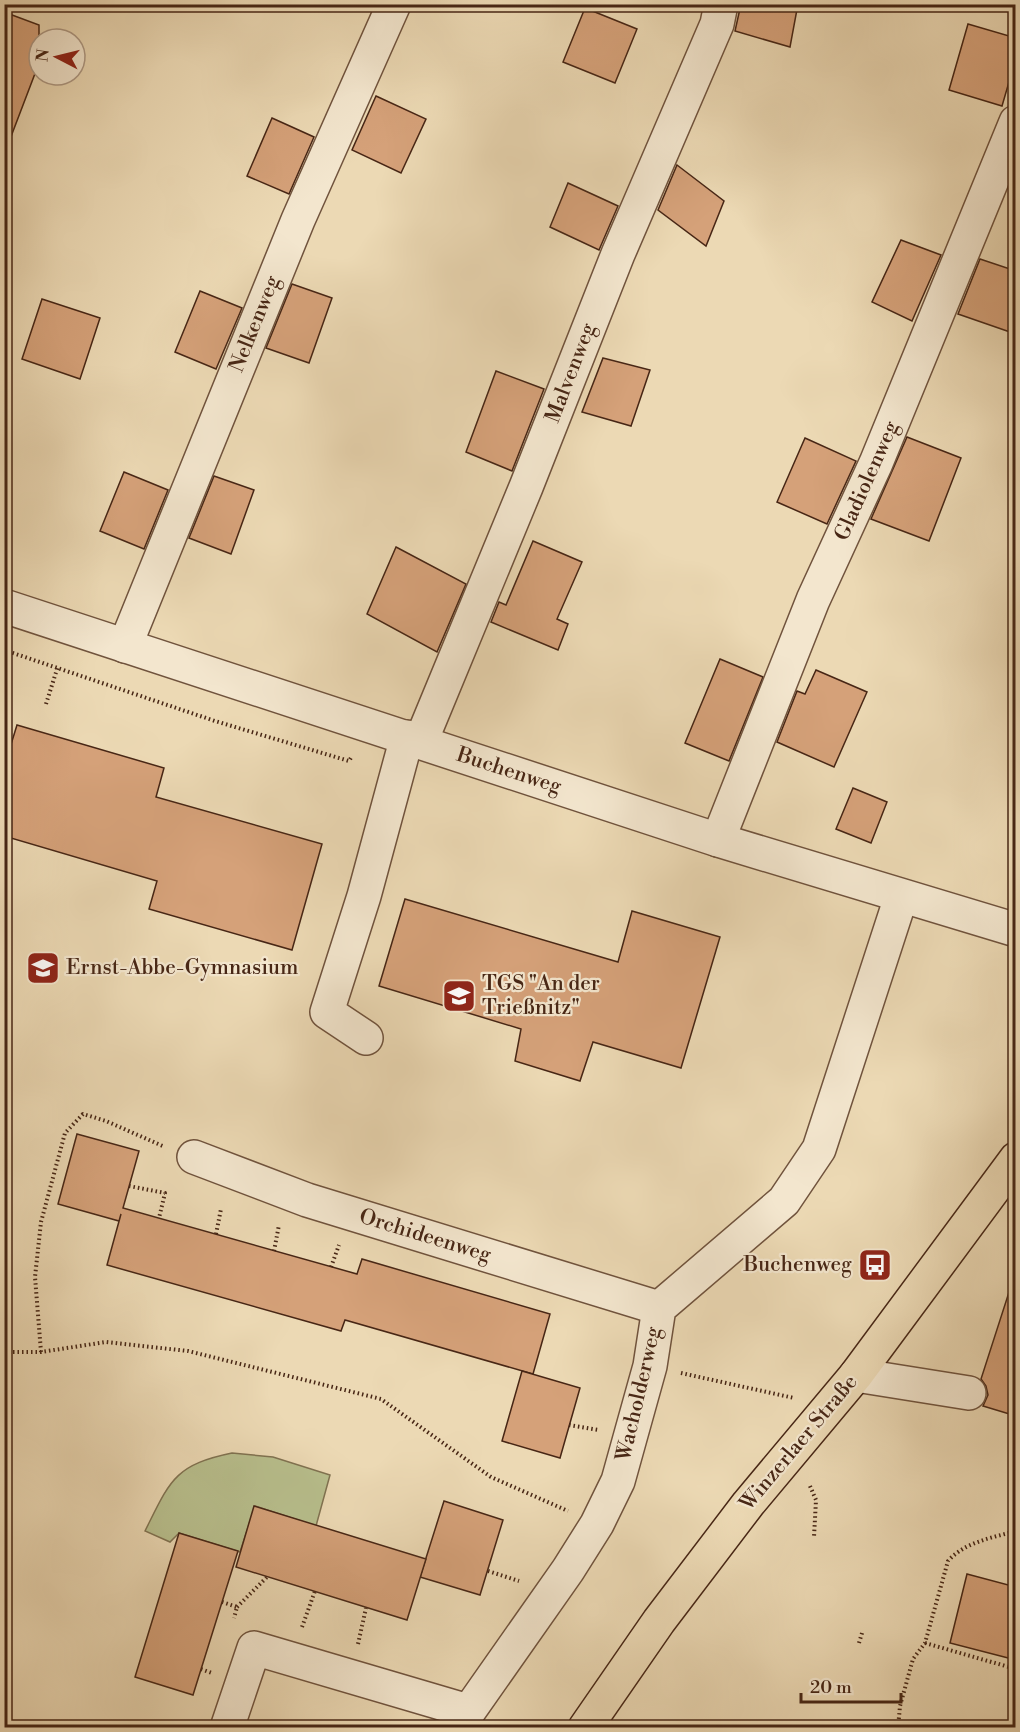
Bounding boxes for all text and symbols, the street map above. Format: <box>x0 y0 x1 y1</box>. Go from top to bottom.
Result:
north arrow <box>27 27 87 87</box>
text: N <box>32 47 54 63</box>
street label: Nelkenweg <box>224 272 286 376</box>
street label: Malvenweg <box>540 319 602 426</box>
street label: Gladiolenweg <box>829 417 905 545</box>
street label: Buchenweg <box>452 742 565 800</box>
school or university icon: Ernst-Abbe-Gymnasium <box>25 950 61 986</box>
place label: Ernst-Abbe-Gymnasium <box>66 955 298 981</box>
place label: TGS "An der Trießnitz" <box>482 971 600 1021</box>
school or university icon: TGS "An der Trießnitz" <box>441 978 477 1014</box>
street label: Orchideenweg <box>356 1204 494 1268</box>
bus stop icon: Buchenweg <box>857 1247 893 1283</box>
place label: Buchenweg <box>742 1252 852 1278</box>
street label: Wacholderweg <box>611 1324 667 1465</box>
street label: Winzerlaer Straße <box>734 1370 863 1517</box>
scale bar <box>801 1666 902 1704</box>
text: 20 m <box>810 1676 852 1699</box>

